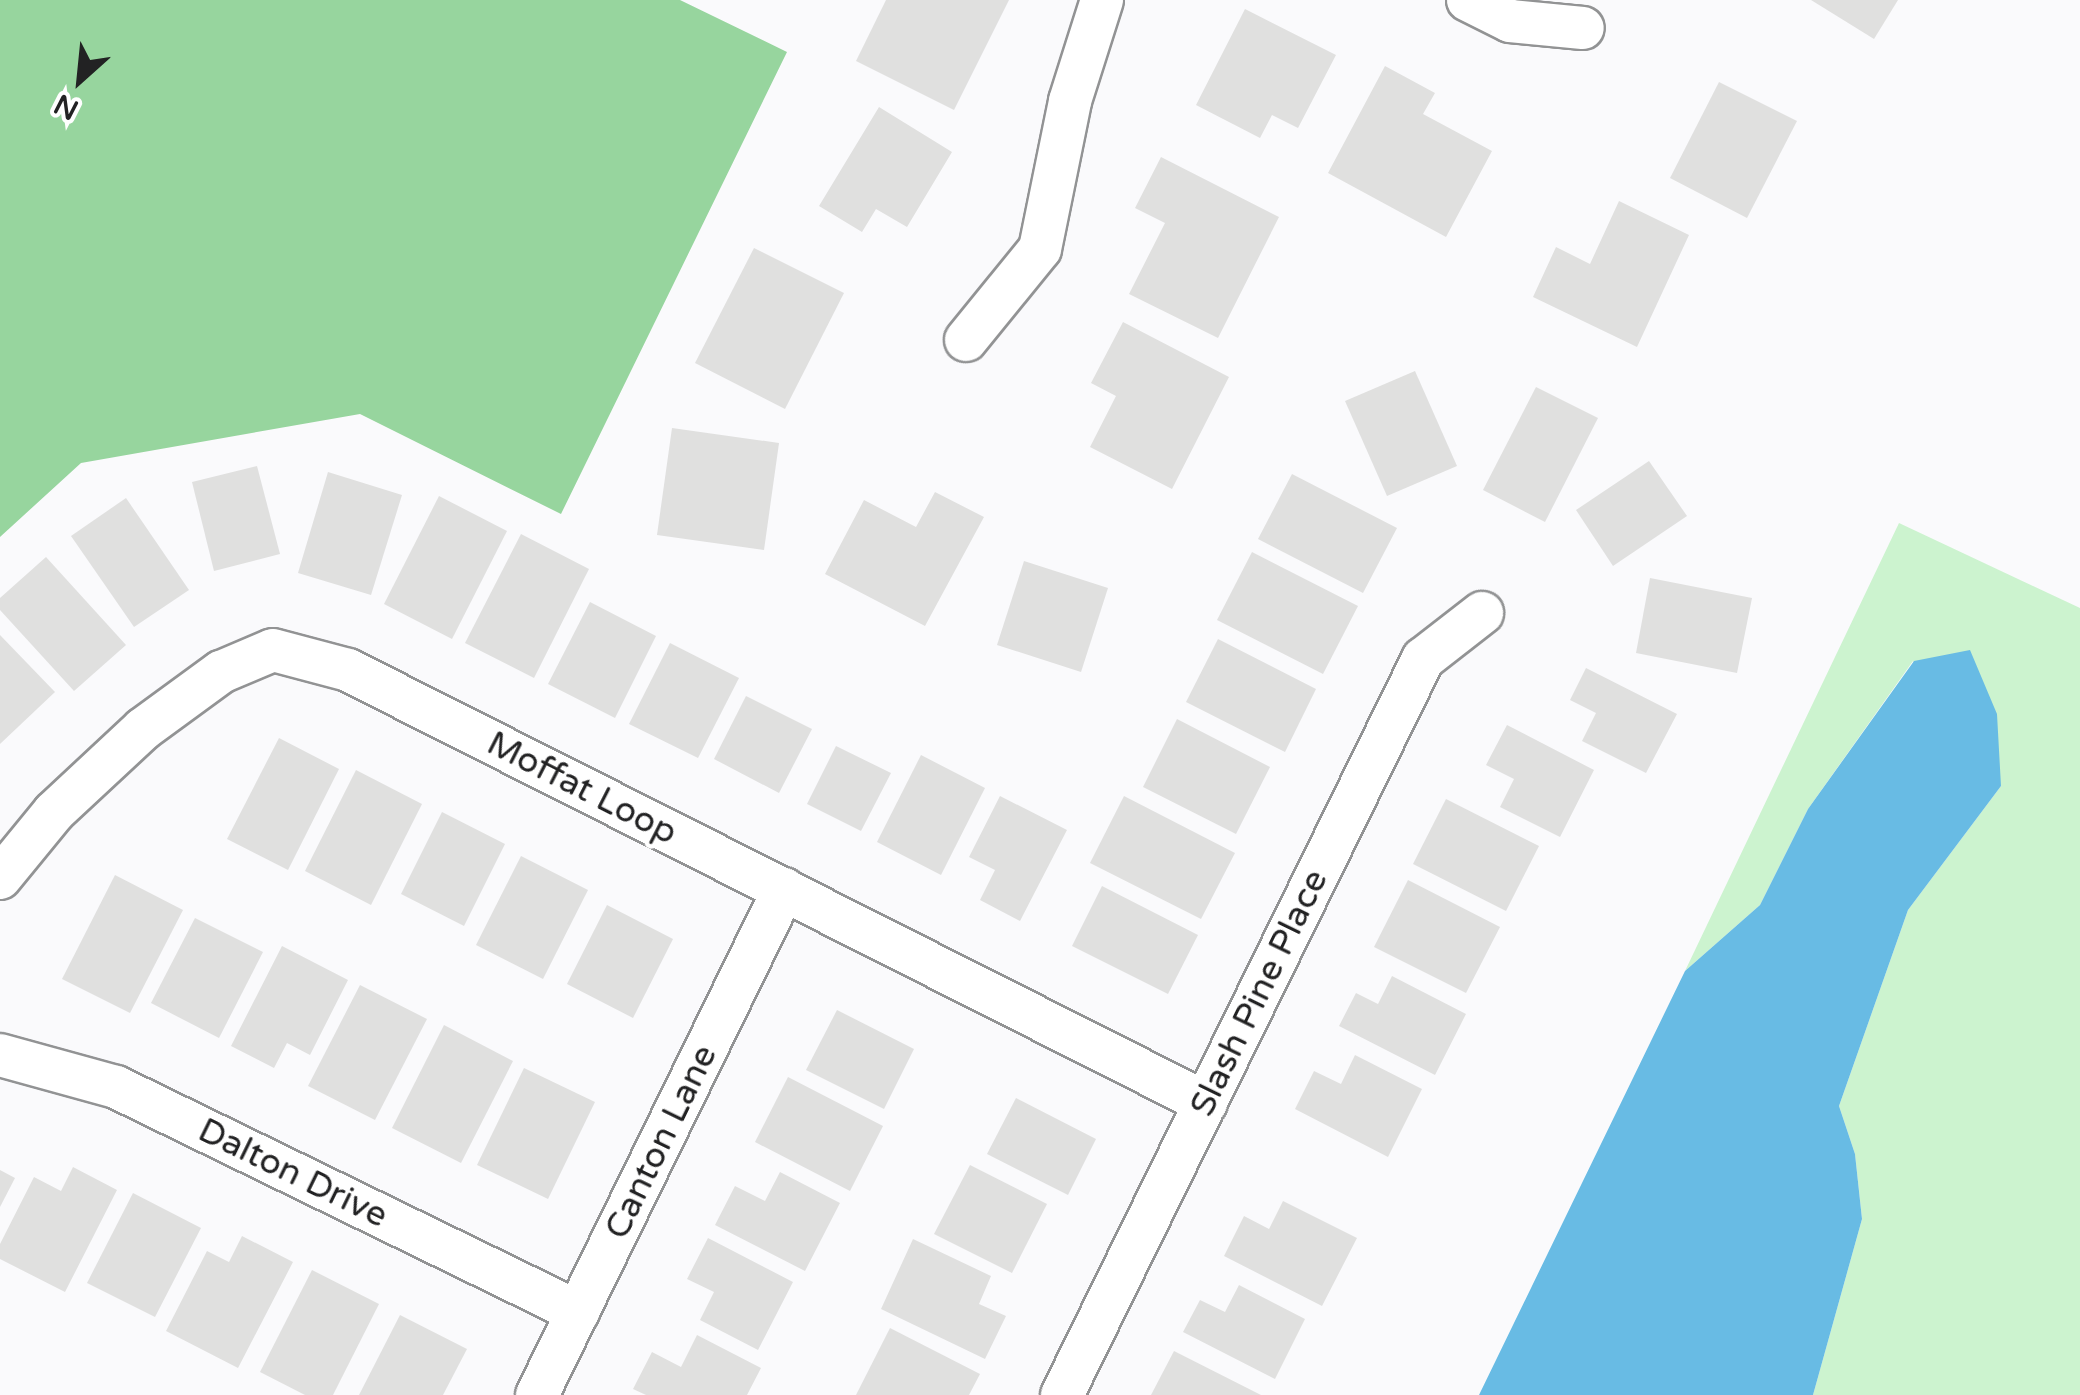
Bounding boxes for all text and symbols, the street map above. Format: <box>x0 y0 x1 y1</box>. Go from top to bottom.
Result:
north arrow <box>30 30 130 130</box>
text: N <box>49 86 84 127</box>
street label: Moffat Loop <box>480 722 684 854</box>
street label: Slash Pine Place <box>1181 863 1337 1123</box>
street label: Canton Lane <box>596 1038 726 1246</box>
street label: Dalton Drive <box>192 1109 394 1237</box>

